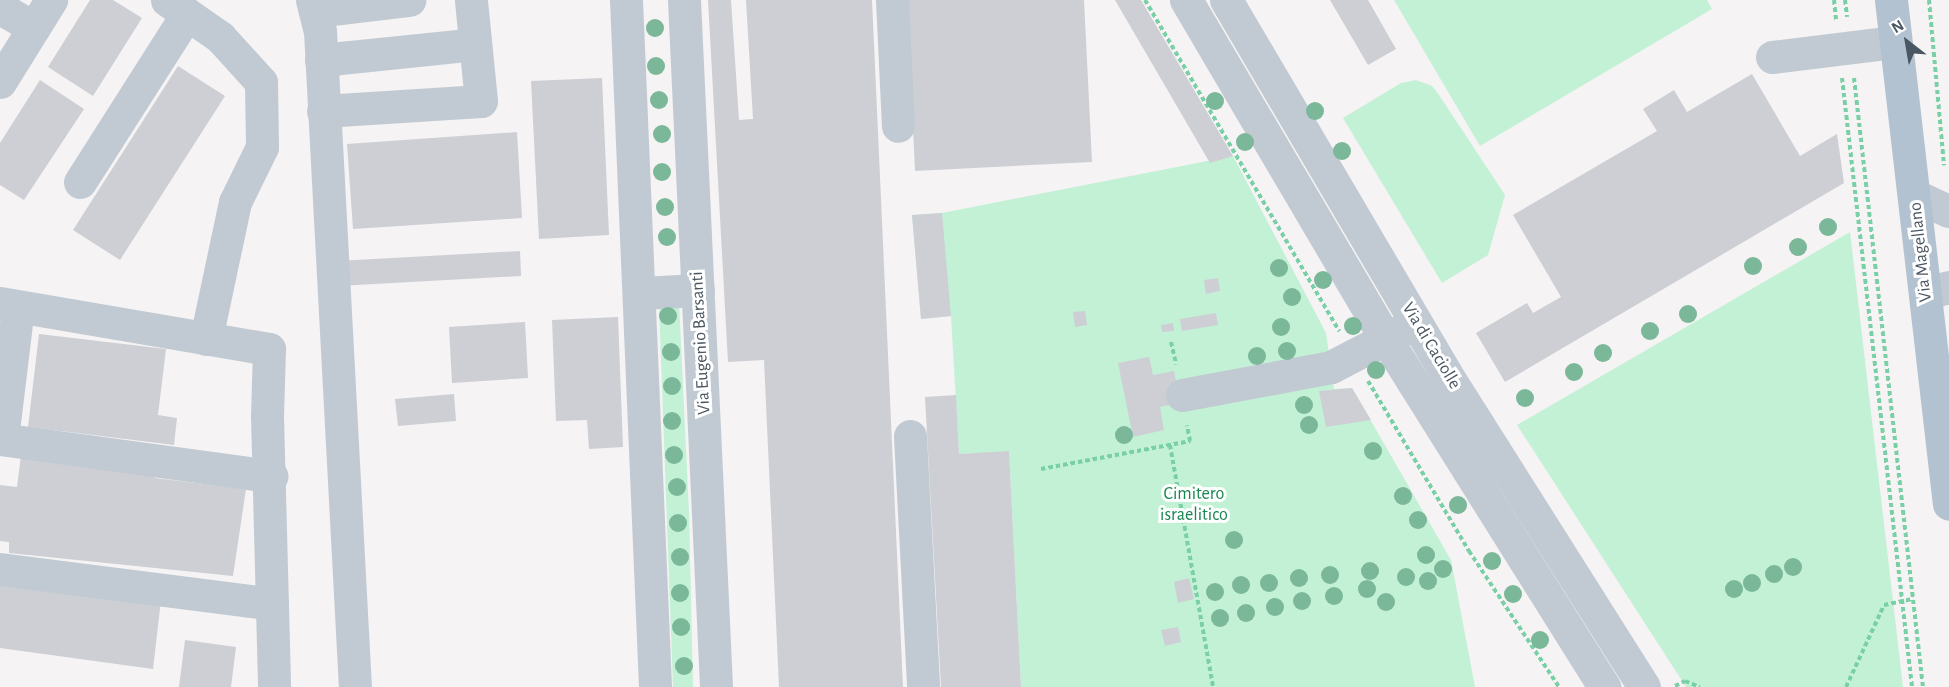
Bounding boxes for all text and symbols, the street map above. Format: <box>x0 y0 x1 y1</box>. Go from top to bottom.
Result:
north arrow <box>1877 12 1937 72</box>
text: N <box>1889 17 1907 36</box>
street label: Via Magellano <box>1905 201 1937 303</box>
street label: Via Eugenio Barsanti <box>686 271 716 415</box>
street label: Via di Caciolle <box>1397 299 1465 393</box>
park label: Cimitero israelitico <box>1160 484 1228 526</box>

